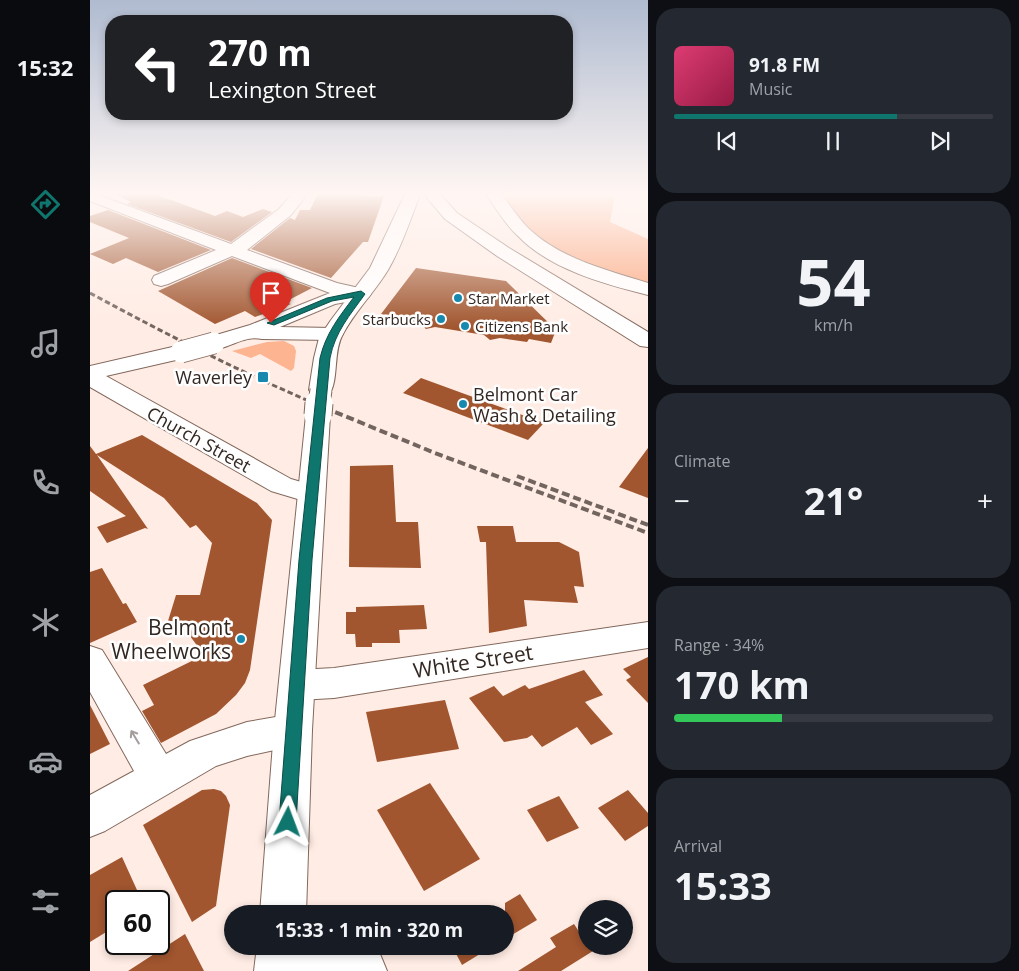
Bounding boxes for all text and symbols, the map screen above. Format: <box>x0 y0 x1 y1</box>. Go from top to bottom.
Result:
text: 270 m <box>208 29 312 76</box>
icon: left <box>125 35 190 100</box>
text: 15:32 <box>17 52 73 82</box>
text: 91.8 FM <box>749 52 820 78</box>
text: Lexington Street <box>208 74 376 104</box>
text: Music <box>749 78 793 100</box>
icon: previous <box>713 127 741 155</box>
icon: pause <box>819 127 847 155</box>
icon: next <box>926 127 954 155</box>
icon: directions <box>28 187 63 222</box>
text: 54 <box>796 237 871 325</box>
pin <box>250 272 292 323</box>
icon: arrive <box>257 279 285 307</box>
place label: Star Market <box>468 288 550 308</box>
marker: Star Market <box>452 292 464 304</box>
place label: Starbucks <box>362 309 431 329</box>
marker: Starbucks <box>435 313 447 325</box>
text: km/h <box>814 314 853 336</box>
place label: Citizens Bank <box>475 316 568 336</box>
marker: Citizens Bank <box>459 320 471 332</box>
icon: music <box>28 326 63 361</box>
place label: Waverley <box>175 365 253 389</box>
marker: Waverley <box>256 370 270 384</box>
place label: Belmont Car Wash & Detailing <box>473 382 616 427</box>
marker: Belmont Car Wash & Detailing <box>457 398 469 410</box>
street label: Church Street <box>143 401 255 477</box>
text: Climate <box>674 450 731 472</box>
icon: phone <box>28 465 63 500</box>
text: 21° <box>804 474 863 526</box>
text: − <box>674 481 690 519</box>
text: + <box>977 481 993 519</box>
icon: climate <box>28 605 63 640</box>
place label: Belmont Wheelworks <box>111 613 231 665</box>
marker: Belmont Wheelworks <box>235 633 247 645</box>
text: Range · 34% <box>674 634 764 656</box>
street label: White Street <box>411 638 535 684</box>
text: 170 km <box>674 658 810 710</box>
one-way arrow <box>130 730 140 744</box>
icon: car <box>28 744 63 779</box>
position arrow <box>261 795 313 847</box>
text: Arrival <box>674 835 722 857</box>
text: 15:33 <box>674 859 772 911</box>
icon: filters <box>28 884 63 919</box>
speed limit sign: 60 <box>105 890 170 955</box>
map controls <box>578 900 633 955</box>
button: layers <box>578 900 633 955</box>
text: 15:33 · 1 min · 320 m <box>275 917 463 943</box>

